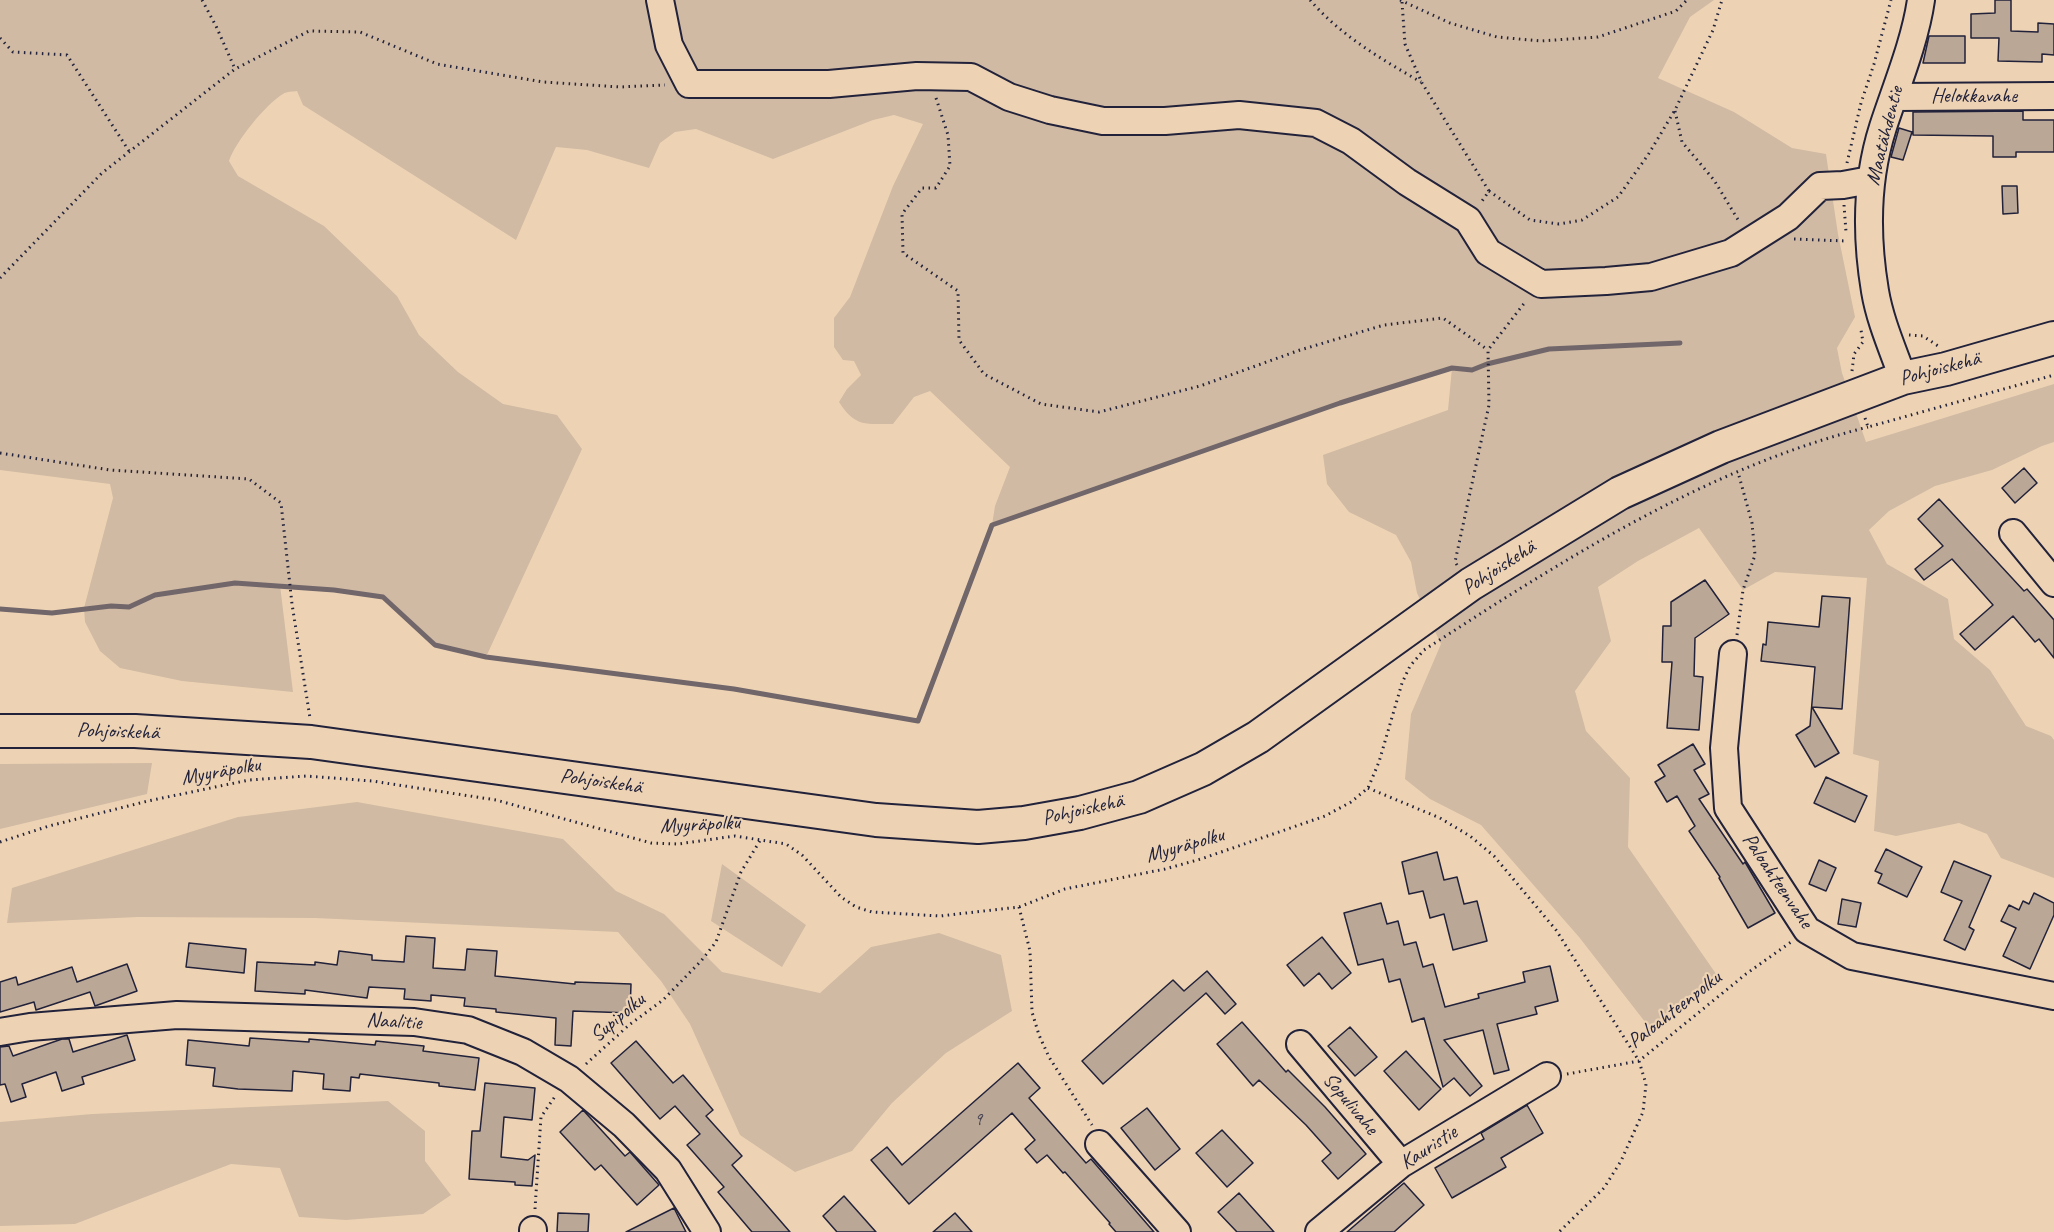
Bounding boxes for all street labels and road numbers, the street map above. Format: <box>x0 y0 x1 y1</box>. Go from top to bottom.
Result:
street label: Helokkavahe <box>1931 83 2017 109</box>
street label: Maatähdentie <box>1861 84 1909 188</box>
street label: Pohjoiskehä <box>1897 346 1983 392</box>
street label: Pohjoiskehä <box>1458 535 1540 601</box>
street label: Pohjoiskehä <box>76 718 160 746</box>
street label: Myyräpolku <box>179 753 263 791</box>
street label: Pohjoiskehä <box>558 764 644 800</box>
street label: Pohjoiskehä <box>1040 788 1126 832</box>
street label: Myyräpolku <box>659 810 741 840</box>
street label: Myyräpolku <box>1143 823 1227 869</box>
street label: Paloahteenvahe <box>1736 829 1818 933</box>
street label: Paloahteenpolku <box>1623 966 1727 1054</box>
street label: Supipolku <box>585 988 651 1048</box>
street label: Naalitie <box>366 1008 422 1036</box>
street label: Sopulivahe <box>1317 1068 1383 1140</box>
street label: Kauristie <box>1396 1120 1462 1176</box>

